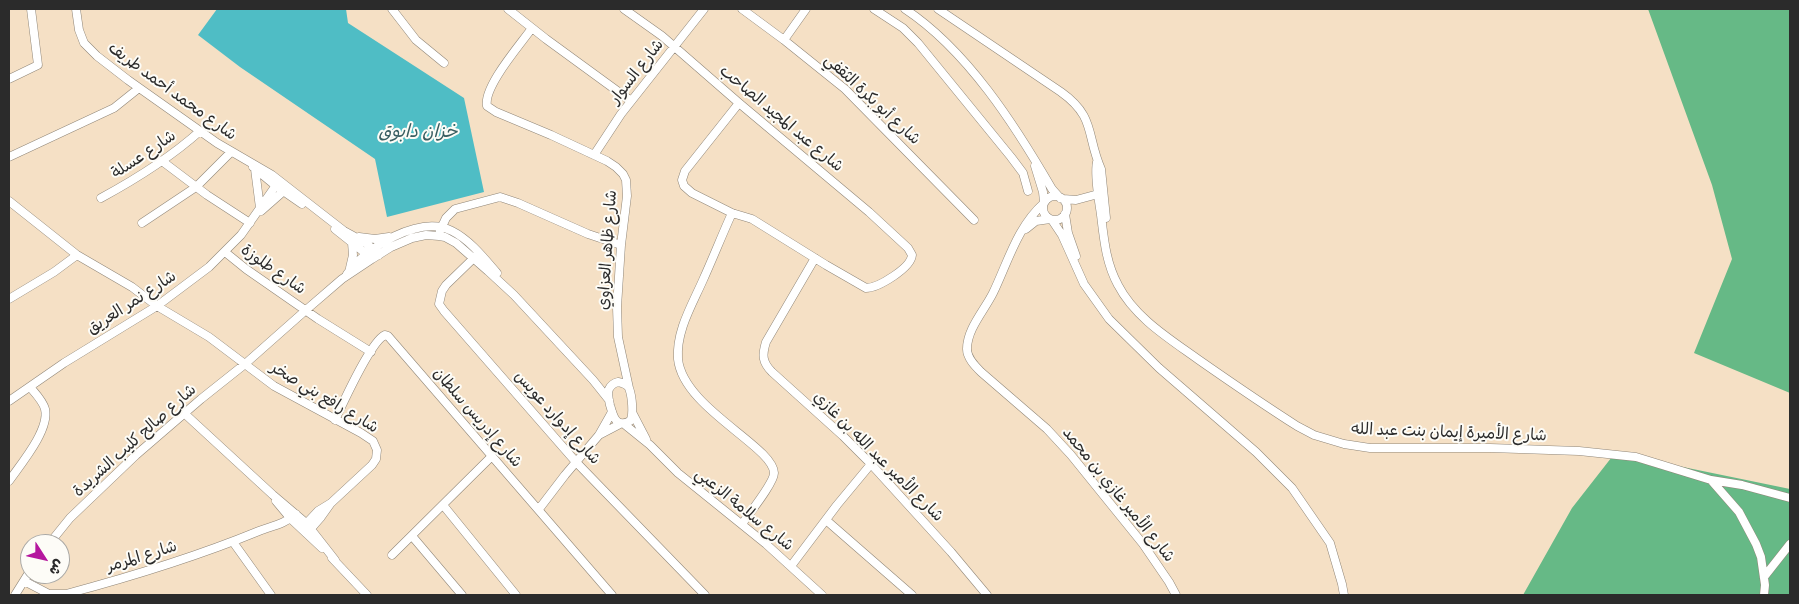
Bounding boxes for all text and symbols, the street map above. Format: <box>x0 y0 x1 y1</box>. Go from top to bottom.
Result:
street label: شارع السوار <box>606 36 668 108</box>
street label: شارع محمد أحمد طريف <box>104 39 240 145</box>
street label: شارع أبو بكرة الثقفي <box>820 51 924 149</box>
street label: شارع عبد المجيد الصاحب <box>715 62 847 176</box>
water label: خزان دابوق <box>378 121 458 143</box>
street label: شارع عسلة <box>108 127 180 183</box>
street label: شارع ظاهر العزاوي <box>594 189 622 311</box>
street label: شارع طلوزة <box>237 241 309 299</box>
street label: شارع نمر العريق <box>84 267 180 339</box>
street label: شارع رافع بني صخر <box>266 358 382 438</box>
street label: شارع إدريس سلطان <box>428 364 526 472</box>
street label: شارع إدوارد عويس <box>510 367 604 469</box>
street label: شارع صالح كليب الشريدة <box>69 381 201 501</box>
street label: شارع الأمير عبد الله بن غازي <box>809 388 947 526</box>
street label: شارع الأميرة إيمان بنت عبد الله <box>1351 420 1547 446</box>
street label: شارع الأمير غازي بن محمد <box>1058 424 1178 566</box>
street label: شارع سلامة الزعبي <box>691 464 797 556</box>
north arrow <box>20 534 70 584</box>
street label: شارع المرمر <box>104 537 180 577</box>
text: ش <box>45 556 68 579</box>

